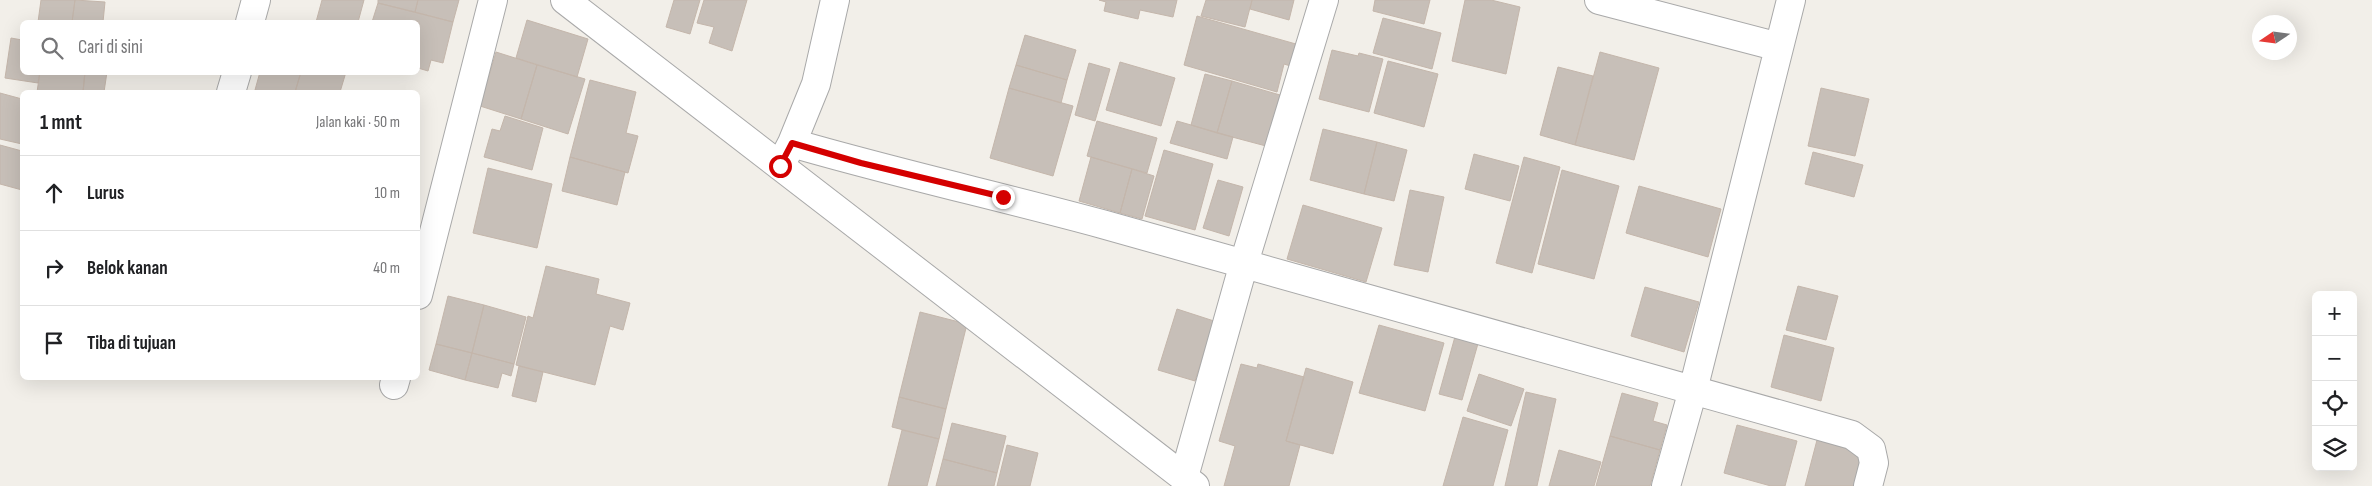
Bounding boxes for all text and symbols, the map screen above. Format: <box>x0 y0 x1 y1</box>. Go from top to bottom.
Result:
north arrow <box>2252 15 2297 60</box>
search box <box>20 20 420 75</box>
icon: search <box>38 34 66 62</box>
text: Cari di sini <box>78 36 143 59</box>
text: 1 mnt <box>40 110 82 135</box>
text: Jalan kaki · 50 m <box>316 113 400 132</box>
route start <box>769 155 792 178</box>
icon: ahead <box>40 179 68 207</box>
text: Lurus <box>87 182 124 205</box>
text: 10 m <box>374 184 400 203</box>
route end <box>992 186 1015 209</box>
icon: right <box>40 254 68 282</box>
text: Belok kanan <box>87 257 168 280</box>
text: 40 m <box>373 259 400 278</box>
map controls <box>2312 291 2357 471</box>
button: + <box>2312 291 2357 336</box>
icon: arrive <box>40 329 68 357</box>
text: Tiba di tujuan <box>87 332 176 355</box>
button: − <box>2312 336 2357 381</box>
button: locate <box>2312 381 2357 426</box>
button: layers <box>2312 426 2357 471</box>

